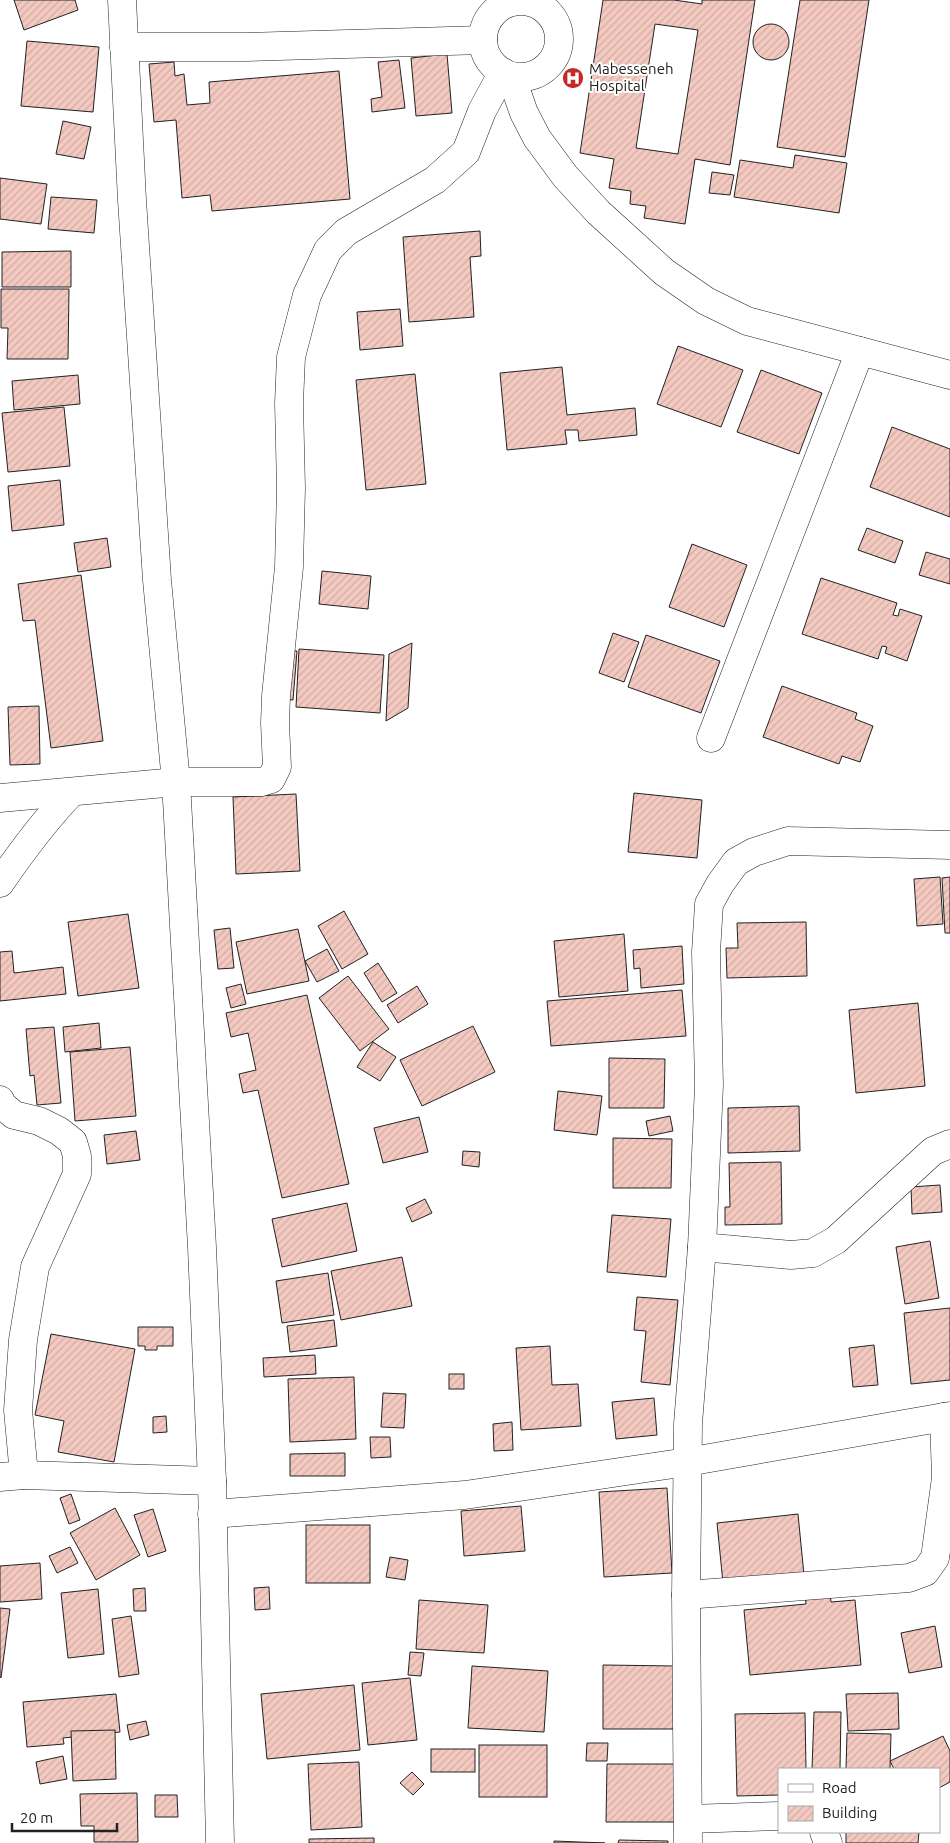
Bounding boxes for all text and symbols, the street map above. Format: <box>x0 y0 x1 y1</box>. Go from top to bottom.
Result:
place label: Mabesseneh Hospital <box>589 60 674 94</box>
hospital icon: Mabesseneh Hospital <box>561 66 585 90</box>
legend <box>778 1768 940 1833</box>
text: Road <box>822 1779 857 1796</box>
scale bar <box>12 1800 118 1832</box>
text: Building <box>822 1804 877 1821</box>
text: 20 m <box>20 1809 53 1826</box>

